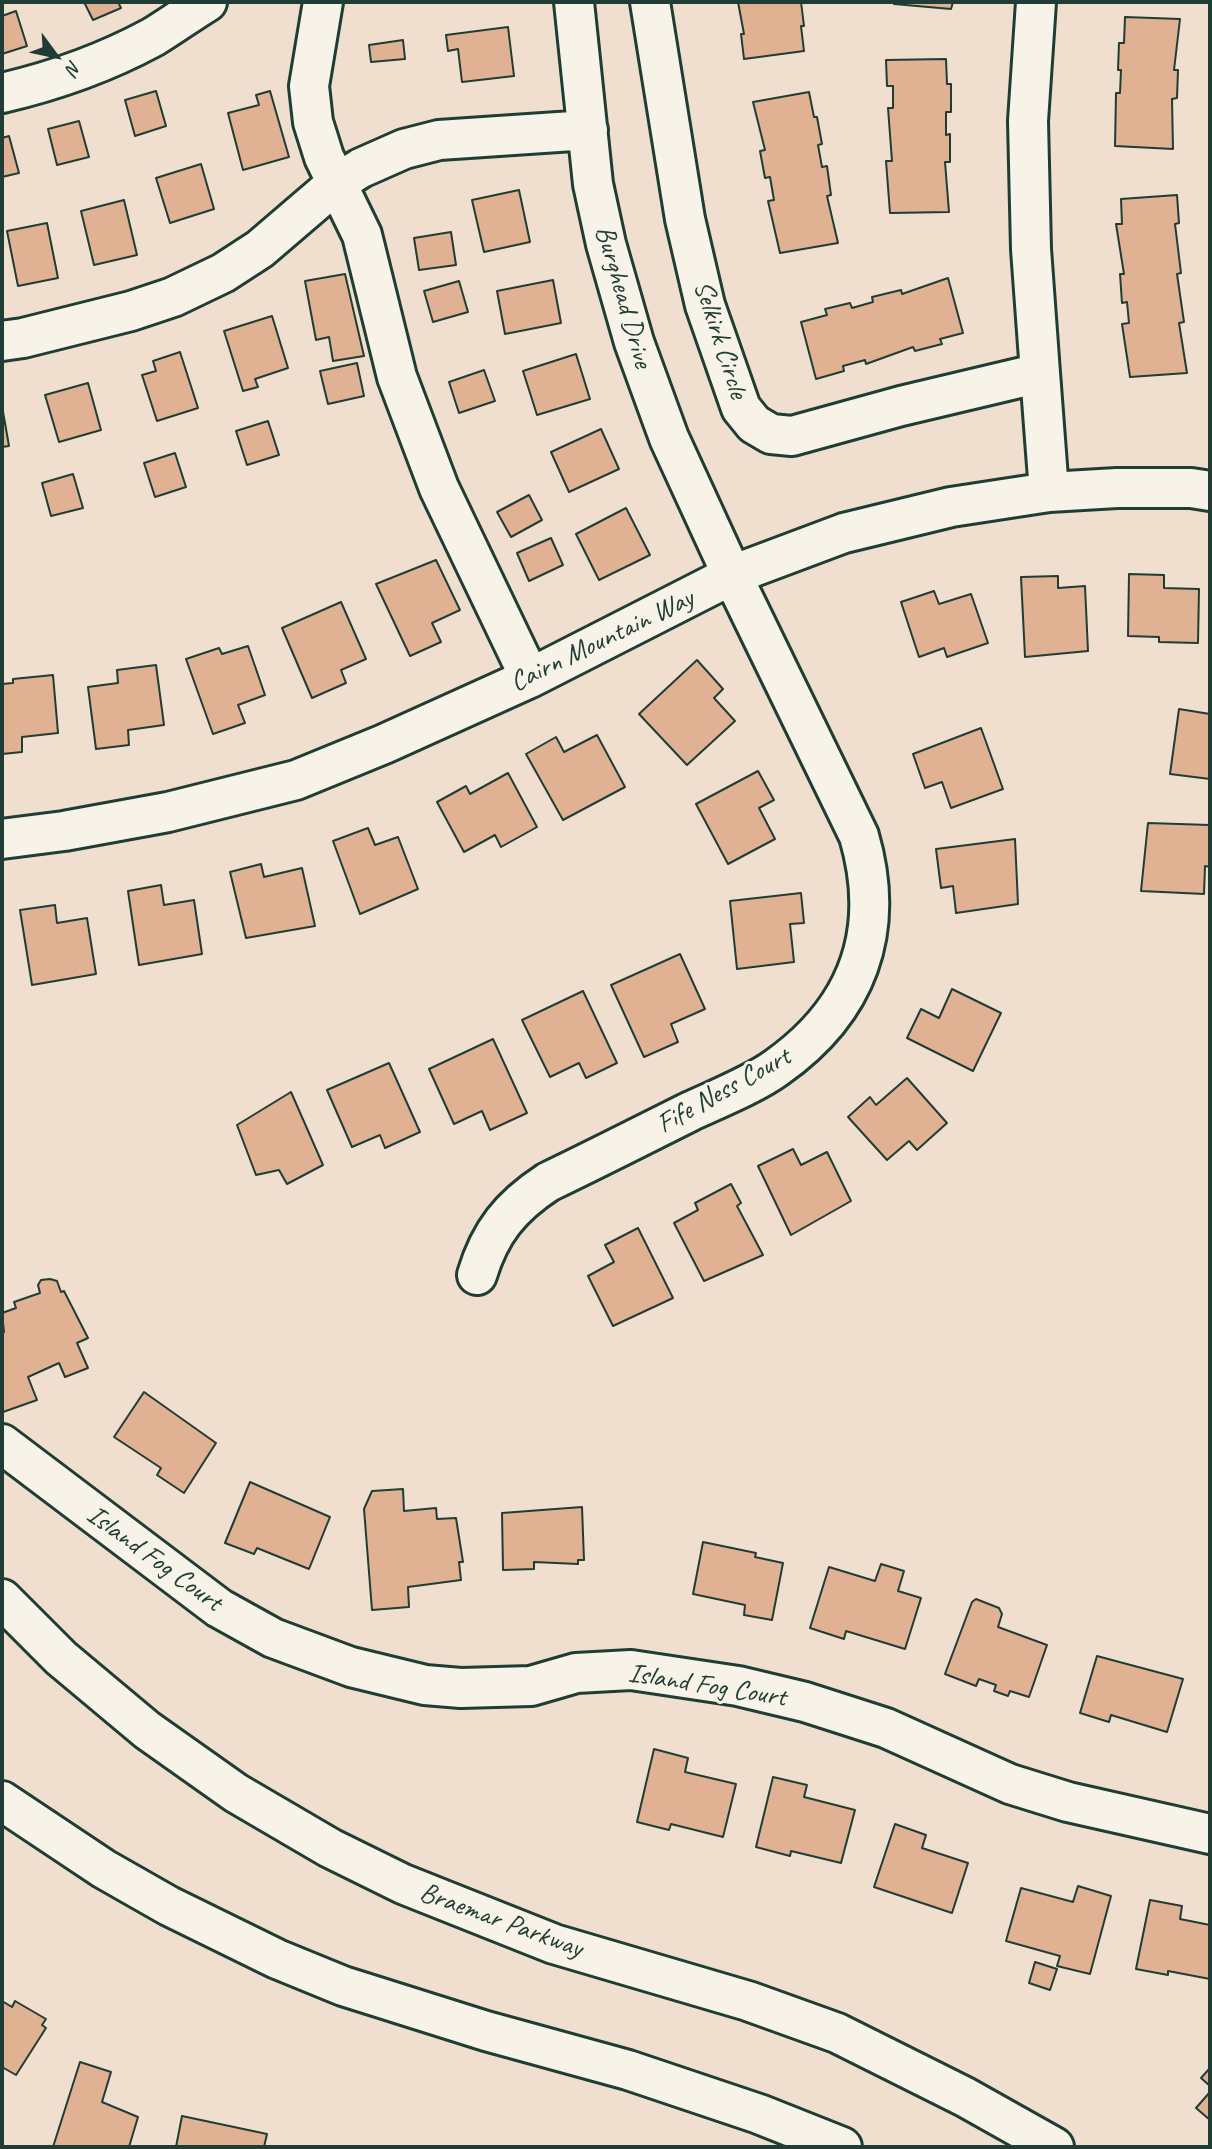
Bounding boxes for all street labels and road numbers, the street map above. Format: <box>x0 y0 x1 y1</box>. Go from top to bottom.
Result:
street label: Burghead Drive <box>587 222 659 372</box>
street label: Selkirk Circle <box>685 277 755 403</box>
street label: Cairn Mountain Way <box>505 582 699 700</box>
street label: Fife Ness Court <box>651 1041 797 1141</box>
street label: Island Fog Court <box>80 1499 228 1619</box>
street label: Island Fog Court <box>626 1657 788 1715</box>
street label: Braemar Parkway <box>415 1876 587 1966</box>

